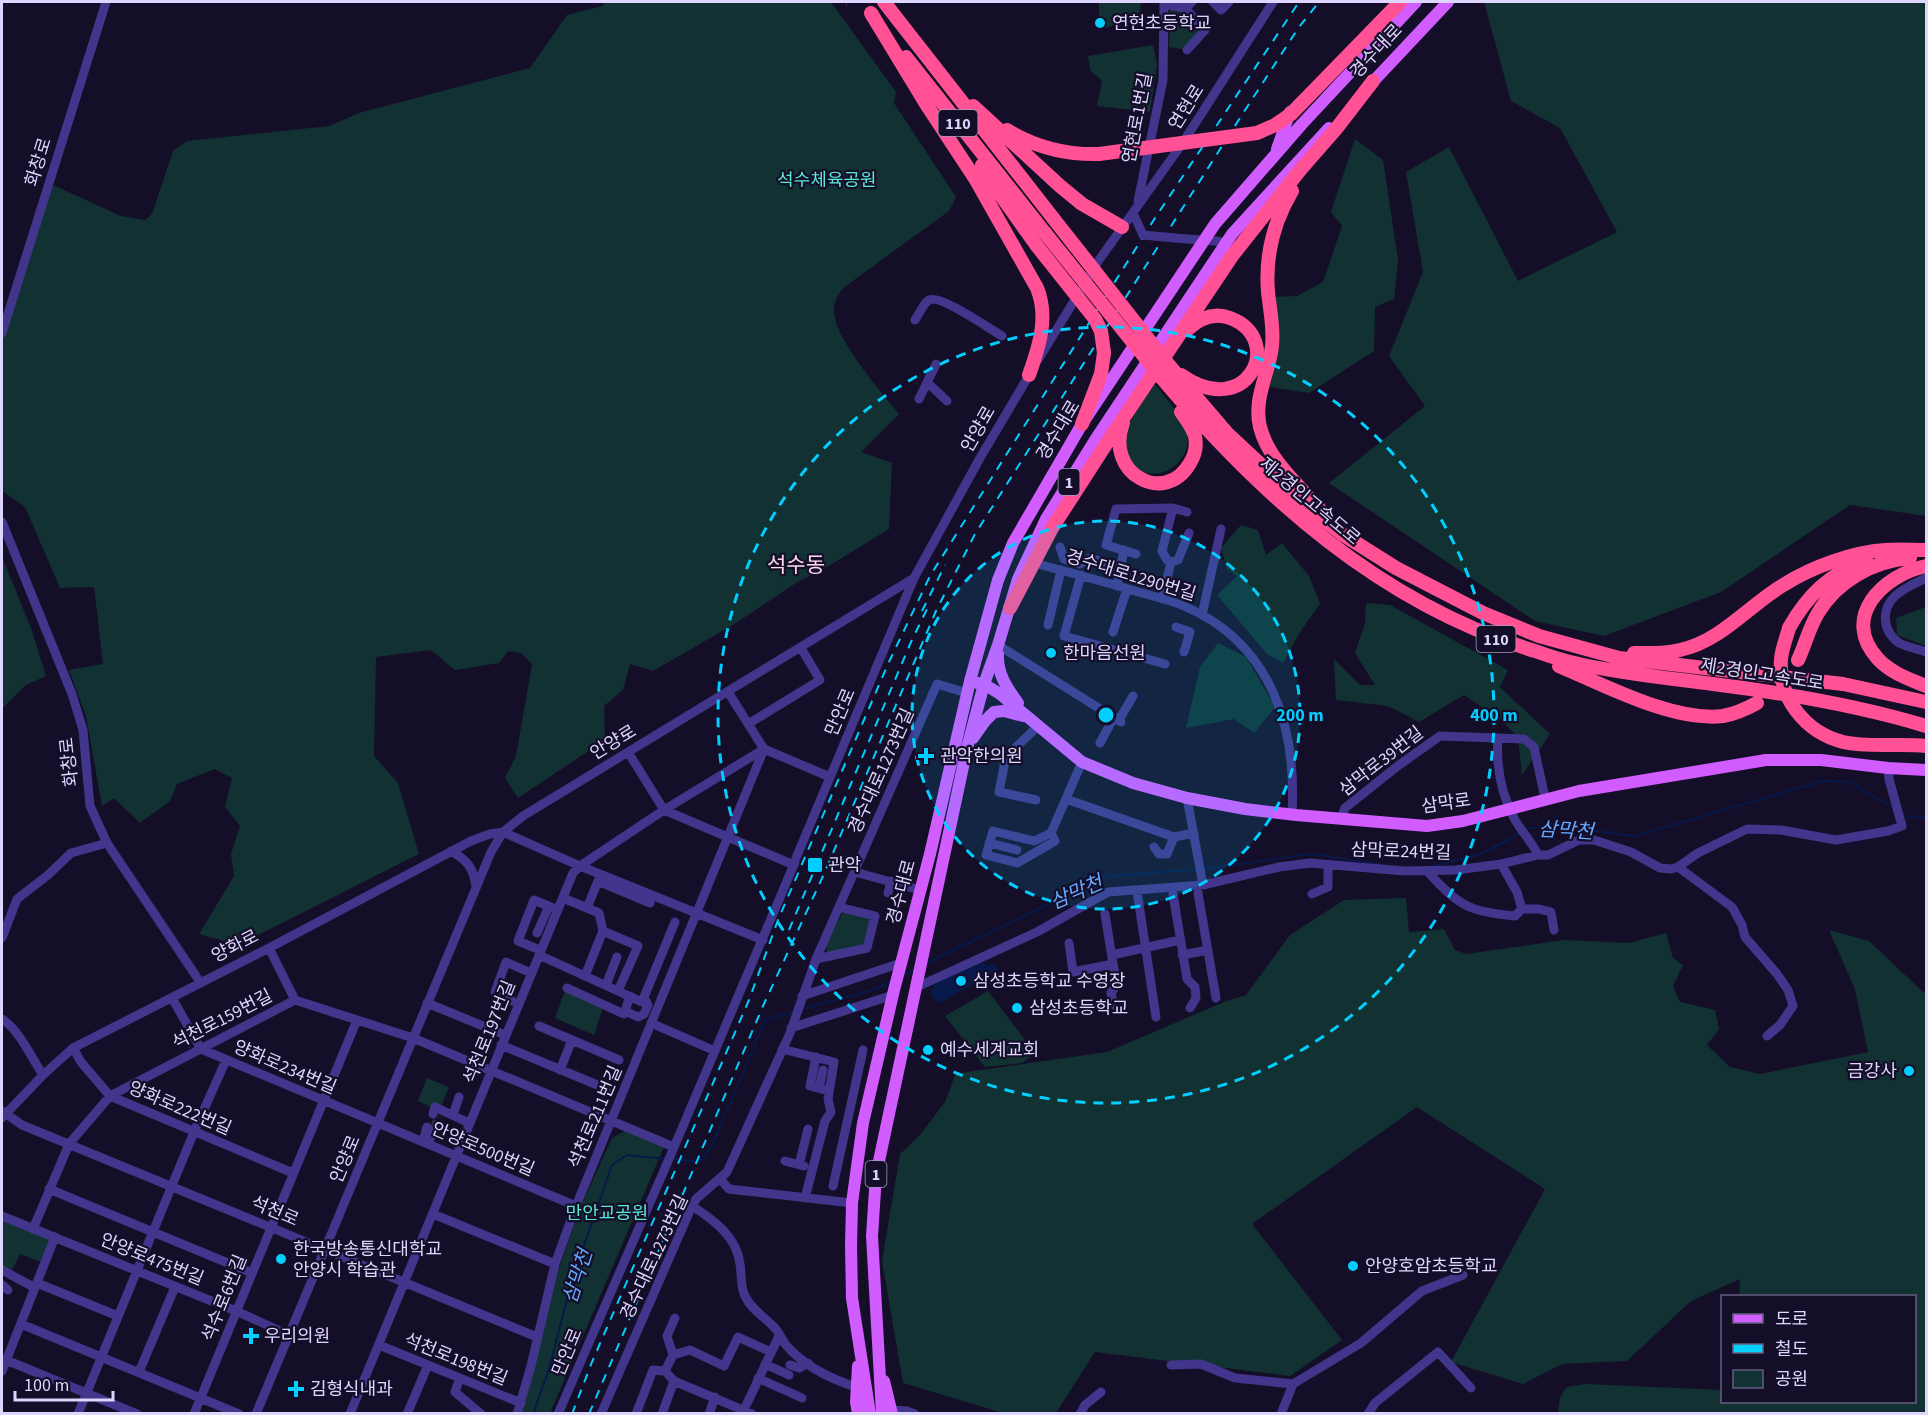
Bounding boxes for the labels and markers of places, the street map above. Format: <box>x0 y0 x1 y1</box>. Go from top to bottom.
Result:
place label: 연현초등학교 <box>1112 11 1211 36</box>
marker: 연현초등학교 <box>1093 16 1107 30</box>
place label: 한마음선원 <box>1063 641 1146 666</box>
marker: 한마음선원 <box>1044 646 1058 660</box>
centre of rings <box>1096 705 1116 725</box>
place label: 관악한의원 <box>940 744 1023 769</box>
marker: 관악한의원 <box>917 747 935 765</box>
place label: 관악 <box>828 853 861 878</box>
marker: 관악 <box>806 856 824 874</box>
place label: 삼성초등학교 수영장 <box>973 969 1126 994</box>
marker: 삼성초등학교 수영장 <box>954 974 968 988</box>
place label: 삼성초등학교 <box>1029 996 1128 1021</box>
marker: 삼성초등학교 <box>1010 1001 1024 1015</box>
place label: 예수세계교회 <box>940 1038 1039 1063</box>
marker: 예수세계교회 <box>921 1043 935 1057</box>
place label: 금강사 <box>1847 1059 1897 1084</box>
marker: 금강사 <box>1902 1064 1916 1078</box>
place label: 한국방송통신대학교 안양시 학습관 <box>293 1237 442 1283</box>
marker: 한국방송통신대학교 안양시 학습관 <box>274 1252 288 1266</box>
place label: 안양호암초등학교 <box>1365 1254 1497 1279</box>
marker: 안양호암초등학교 <box>1346 1259 1360 1273</box>
place label: 우리의원 <box>264 1324 330 1349</box>
marker: 우리의원 <box>242 1327 260 1345</box>
place label: 김형식내과 <box>310 1377 393 1402</box>
marker: 김형식내과 <box>287 1380 305 1398</box>

